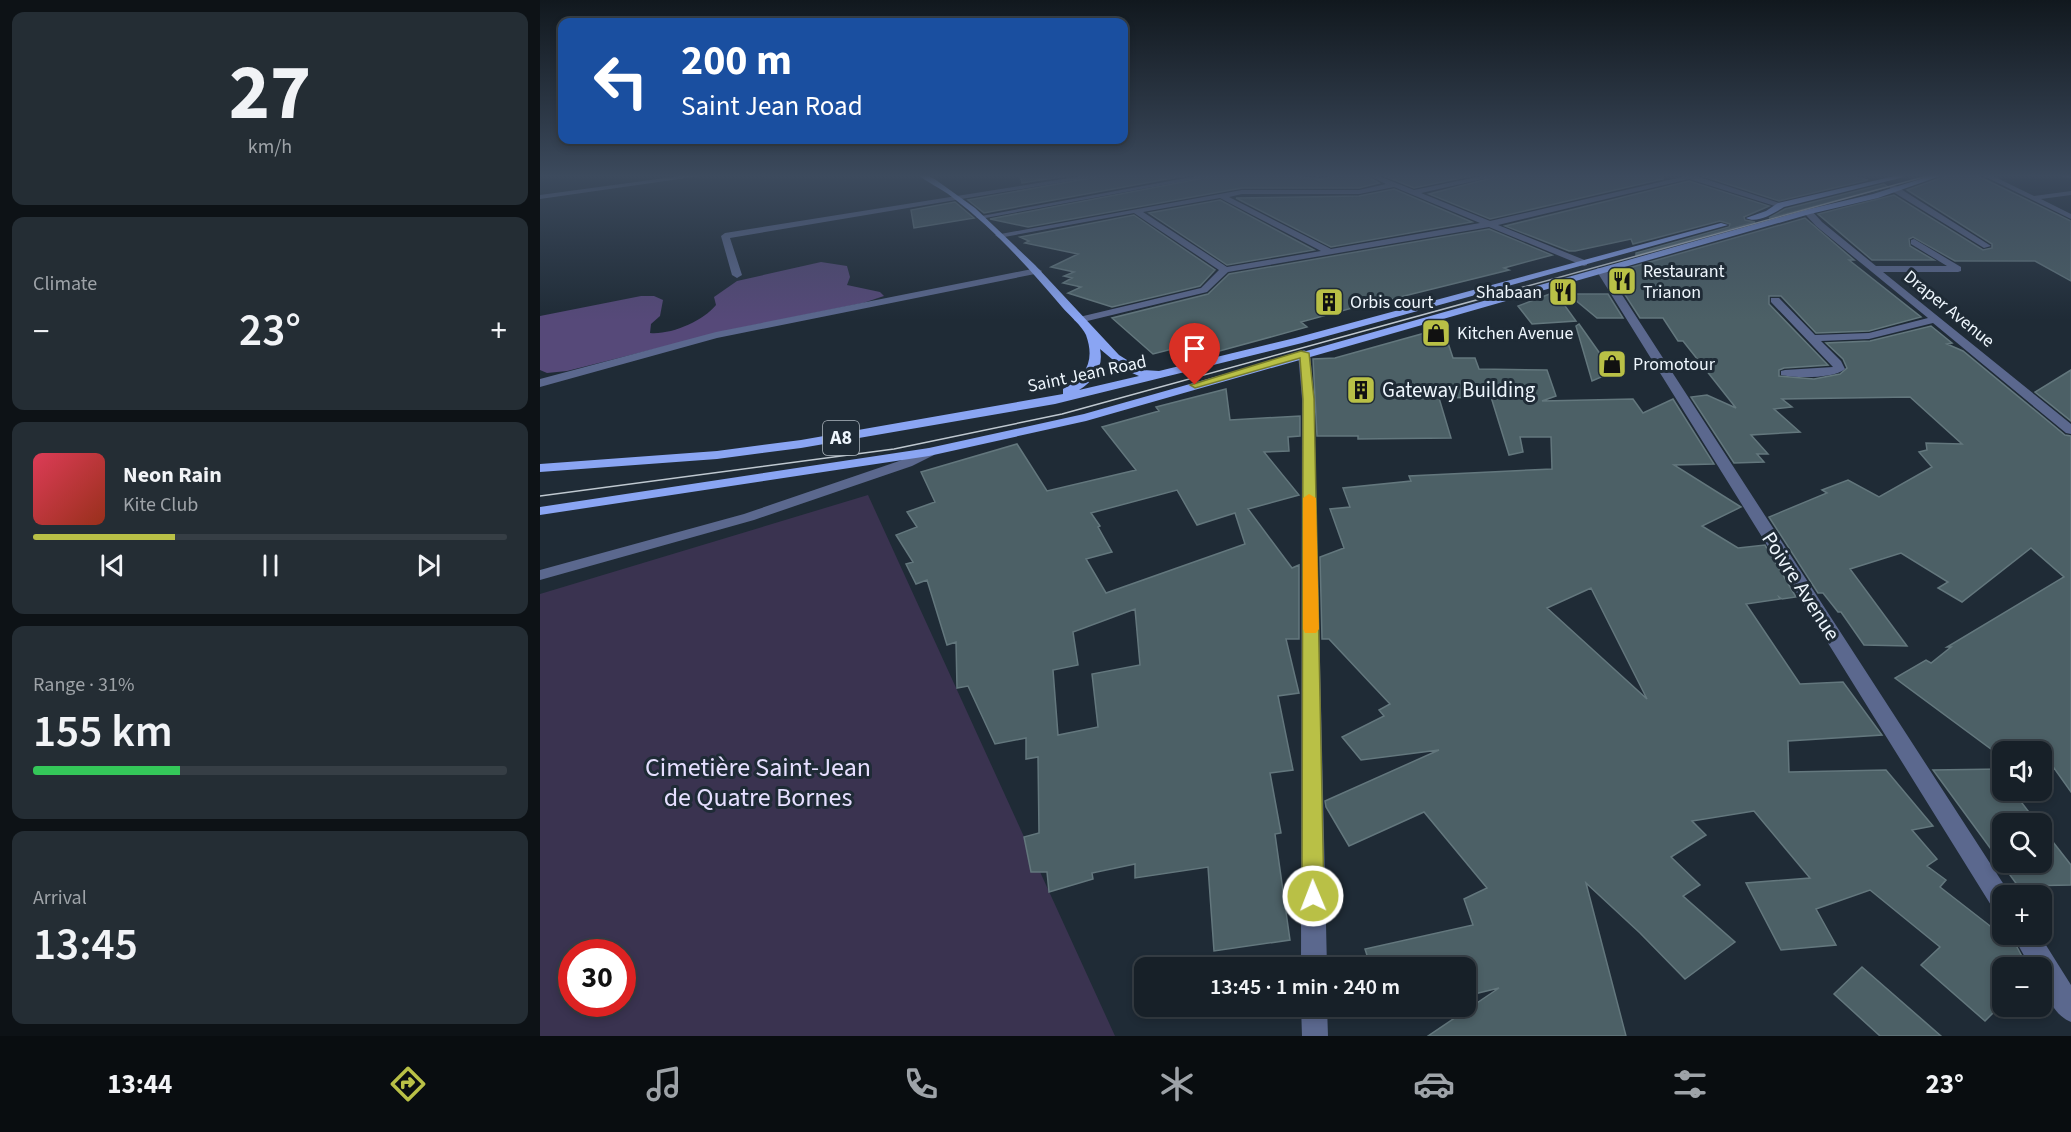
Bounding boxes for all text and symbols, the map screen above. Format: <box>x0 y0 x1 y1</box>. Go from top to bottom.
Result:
text: 200 m <box>681 31 792 91</box>
text: 27 <box>229 38 311 149</box>
icon: left <box>582 42 660 120</box>
text: Saint Jean Road <box>681 87 863 126</box>
text: km/h <box>248 133 292 161</box>
place label: Restaurant Trianon <box>1643 259 1725 305</box>
restaurant icon: Restaurant Trianon <box>1606 265 1638 297</box>
street label: Draper Avenue <box>1898 265 2000 353</box>
text: Climate <box>33 270 97 298</box>
restaurant icon: Shabaan <box>1547 276 1579 308</box>
place label: Shabaan <box>1476 280 1542 305</box>
building icon: Orbis court <box>1313 286 1345 318</box>
place label: Orbis court <box>1350 290 1433 315</box>
text: 23° <box>239 299 301 363</box>
text: − <box>33 308 49 355</box>
text: + <box>491 308 507 355</box>
shop icon: Kitchen Avenue <box>1420 317 1452 349</box>
place label: Kitchen Avenue <box>1457 321 1574 346</box>
pin <box>1169 323 1220 385</box>
icon: arrive <box>1178 332 1211 365</box>
shop icon: Promotour <box>1596 348 1628 380</box>
street label: Saint Jean Road <box>1025 349 1149 399</box>
place label: Promotour <box>1633 352 1716 377</box>
building icon: Gateway Building <box>1345 374 1377 406</box>
place label: Gateway Building <box>1382 375 1536 405</box>
road number: A8 <box>823 421 859 455</box>
text: Neon Rain <box>123 459 222 491</box>
text: Kite Club <box>123 491 198 519</box>
street label: Poivre Avenue <box>1755 526 1847 646</box>
icon: previous <box>96 549 129 582</box>
icon: pause <box>254 549 287 582</box>
icon: next <box>412 549 445 582</box>
text: Range · 31% <box>33 671 134 699</box>
text: 155 km <box>33 700 173 764</box>
map controls <box>1992 741 2052 1017</box>
button: sound <box>1992 741 2052 801</box>
park label: Cimetière Saint-Jean de Quatre Bornes <box>645 749 871 816</box>
button: search <box>1992 813 2052 873</box>
position arrow <box>1281 864 1345 928</box>
text: Arrival <box>33 884 87 912</box>
button: + <box>1992 885 2052 945</box>
text: 13:45 <box>33 913 138 977</box>
speed limit sign: 30 <box>558 939 636 1017</box>
button: − <box>1992 957 2052 1017</box>
text: 13:45 · 1 min · 240 m <box>1210 971 1400 1003</box>
icon: directions <box>387 1063 429 1105</box>
icon: music <box>643 1063 685 1105</box>
icon: phone <box>900 1063 942 1105</box>
icon: climate <box>1156 1063 1198 1105</box>
icon: car <box>1413 1063 1455 1105</box>
icon: filters <box>1669 1063 1711 1105</box>
text: 13:44 <box>107 1065 172 1104</box>
text: 23° <box>1925 1065 1964 1104</box>

